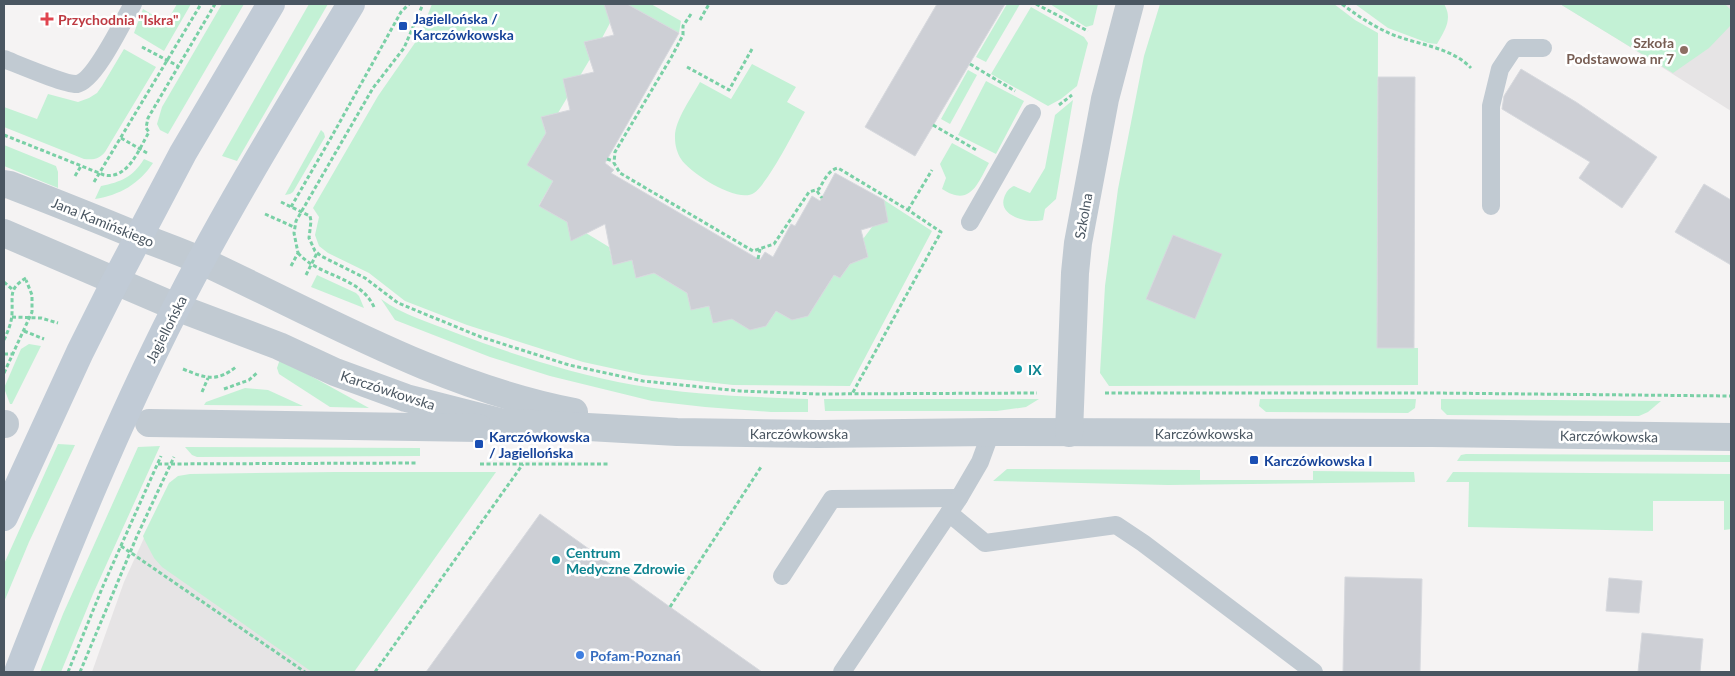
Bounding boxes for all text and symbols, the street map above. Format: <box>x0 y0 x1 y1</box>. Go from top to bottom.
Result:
place label: Jagiellońska / Karczówkowska <box>413 10 514 43</box>
place label: Przychodnia "Iskra" <box>58 11 179 28</box>
marker: Przychodnia "Iskra" <box>40 12 54 26</box>
marker: Jagiellońska / Karczówkowska <box>397 20 409 32</box>
place label: Szkoła Podstawowa nr 7 <box>1566 34 1674 67</box>
marker: Szkoła Podstawowa nr 7 <box>1678 44 1690 56</box>
street label: Szkolna <box>1071 192 1095 240</box>
street label: Jana Kamińskiego <box>49 194 157 250</box>
street label: Jagiellońska <box>142 293 190 365</box>
place label: IX <box>1028 361 1042 378</box>
marker: IX <box>1012 363 1024 375</box>
street label: Karczówkowska <box>339 367 437 413</box>
street label: Karczówkowska <box>750 425 848 442</box>
street label: Karczówkowska <box>1155 425 1253 442</box>
street label: Karczówkowska <box>1560 427 1658 445</box>
place label: Karczówkowska / Jagiellońska <box>489 428 590 461</box>
marker: Karczówkowska / Jagiellońska <box>473 438 485 450</box>
place label: Karczówkowska I <box>1264 452 1372 469</box>
marker: Karczówkowska I <box>1248 454 1260 466</box>
place label: Centrum Medyczne Zdrowie <box>566 544 685 577</box>
marker: Centrum Medyczne Zdrowie <box>550 554 562 566</box>
place label: Pofam-Poznań <box>590 647 681 664</box>
marker: Pofam-Poznań <box>574 649 586 661</box>

